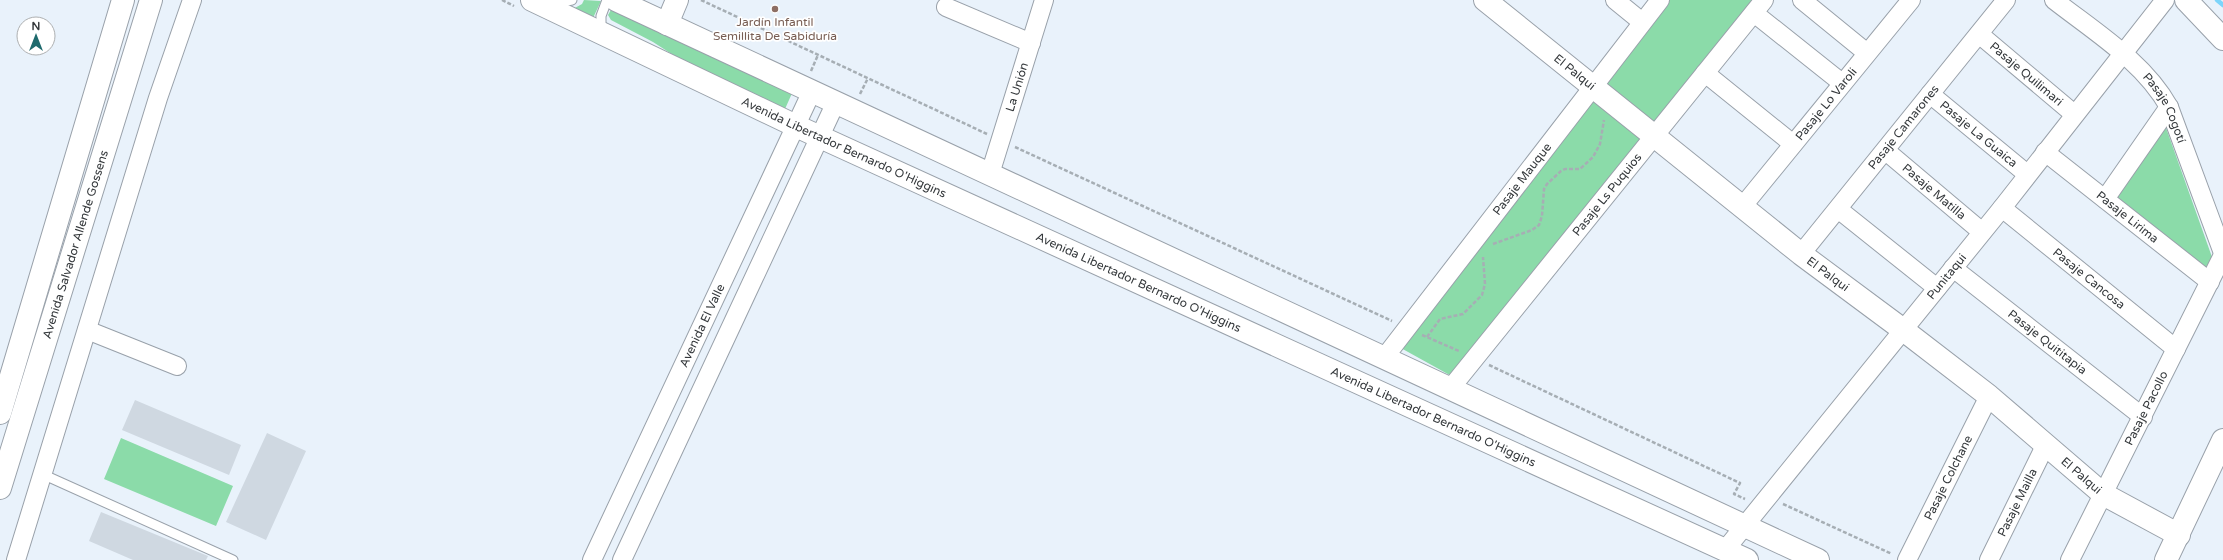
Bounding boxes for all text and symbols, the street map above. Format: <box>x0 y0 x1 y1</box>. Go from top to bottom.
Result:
marker: Jardín Infantil Semillita De Sabiduría <box>770 4 780 14</box>
place label: Jardín Infantil Semillita De Sabiduría <box>713 15 837 43</box>
north arrow <box>16 16 56 56</box>
text: N <box>32 20 40 33</box>
street label: Pasaje Quilimari <box>1987 39 2066 109</box>
street label: El Palqui <box>1551 51 1598 93</box>
street label: La Unión <box>1003 61 1031 113</box>
street label: Pasaje Lo Varoli <box>1792 65 1860 143</box>
street label: Pasaje Cogotí <box>2140 70 2189 145</box>
street label: Pasaje Camarones <box>1865 82 1942 172</box>
street label: Avenida Libertador Bernardo O'Higgins <box>739 94 949 201</box>
street label: Pasaje La Guaica <box>1937 98 2020 170</box>
street label: Pasaje Mauque <box>1490 140 1554 218</box>
street label: Avenida Salvador Allende Gossens <box>40 148 111 340</box>
street label: Pasaje Ls Puquios <box>1570 150 1645 239</box>
street label: Pasaje Matilla <box>1900 161 1969 222</box>
street label: Pasaje Lirima <box>2094 188 2161 246</box>
street label: Avenida Libertador Bernardo O'Higgins <box>1034 229 1244 335</box>
street label: Pasaje Cancosa <box>2050 245 2128 312</box>
street label: Punitaqui <box>1924 251 1969 302</box>
street label: El Palqui <box>1804 254 1852 294</box>
street label: Avenida El Valle <box>676 281 728 369</box>
street label: Pasaje Quititapia <box>2005 307 2090 377</box>
street label: Avenida Libertador Bernardo O'Higgins <box>1328 364 1538 470</box>
street label: Pasaje Pacollo <box>2122 368 2171 448</box>
street label: Pasaje Colchane <box>1921 433 1975 522</box>
street label: El Palqui <box>2058 454 2105 497</box>
street label: Pasaje Mailla <box>1995 466 2040 539</box>

